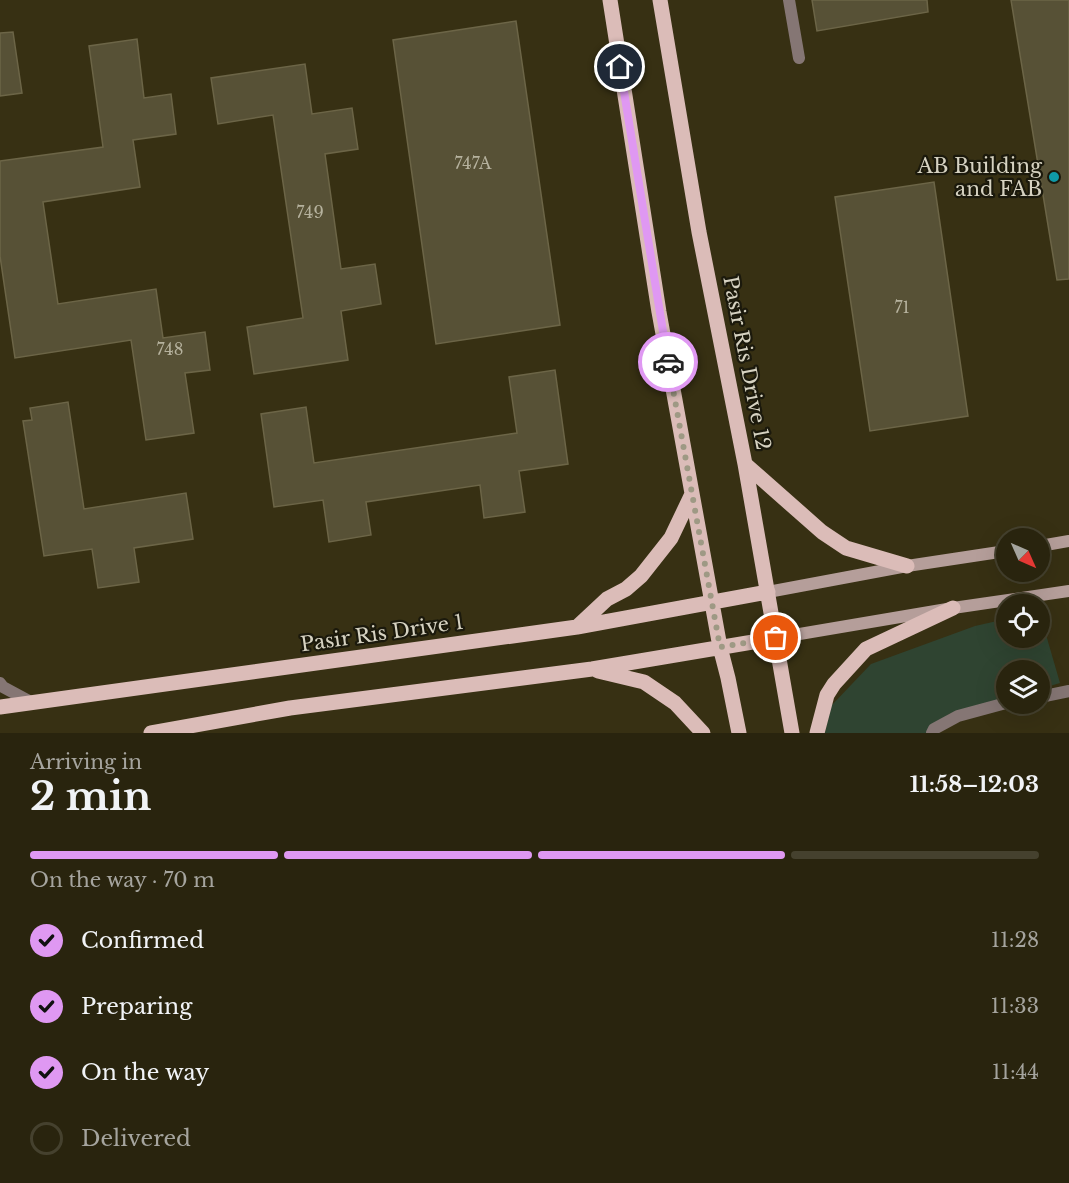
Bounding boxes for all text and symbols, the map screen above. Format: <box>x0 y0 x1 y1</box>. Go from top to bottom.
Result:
pin <box>594 41 645 92</box>
icon: home <box>603 50 636 83</box>
house number: 747A <box>455 153 492 173</box>
place label: AB Building and FAB <box>916 154 1043 201</box>
marker: AB Building and FAB <box>1047 170 1061 184</box>
house number: 749 <box>296 202 324 222</box>
street label: Pasir Ris Drive 12 <box>718 274 776 452</box>
house number: 71 <box>894 297 910 317</box>
courier <box>638 332 698 392</box>
house number: 748 <box>157 339 183 359</box>
icon: car <box>652 346 685 379</box>
north arrow <box>996 528 1050 582</box>
map controls <box>996 528 1050 714</box>
button: locate <box>996 594 1050 648</box>
street label: Pasir Ris Drive 1 <box>299 610 465 656</box>
pin <box>750 612 801 663</box>
icon: bag <box>759 621 792 654</box>
button: layers <box>996 660 1050 714</box>
text: Arriving in <box>30 750 142 774</box>
text: 11:58–12:03 <box>910 771 1039 798</box>
text: 2 min <box>30 772 151 821</box>
text: On the way · 70 m <box>30 868 215 892</box>
icon: check <box>30 924 63 957</box>
text: Confirmed <box>81 927 204 954</box>
text: 11:28 <box>991 928 1039 952</box>
icon: check <box>30 990 63 1023</box>
text: Preparing <box>81 993 192 1020</box>
text: 11:33 <box>991 994 1039 1018</box>
icon: check <box>30 1056 63 1089</box>
text: On the way <box>81 1059 209 1086</box>
text: 11:44 <box>992 1060 1039 1084</box>
text: Delivered <box>81 1125 191 1152</box>

